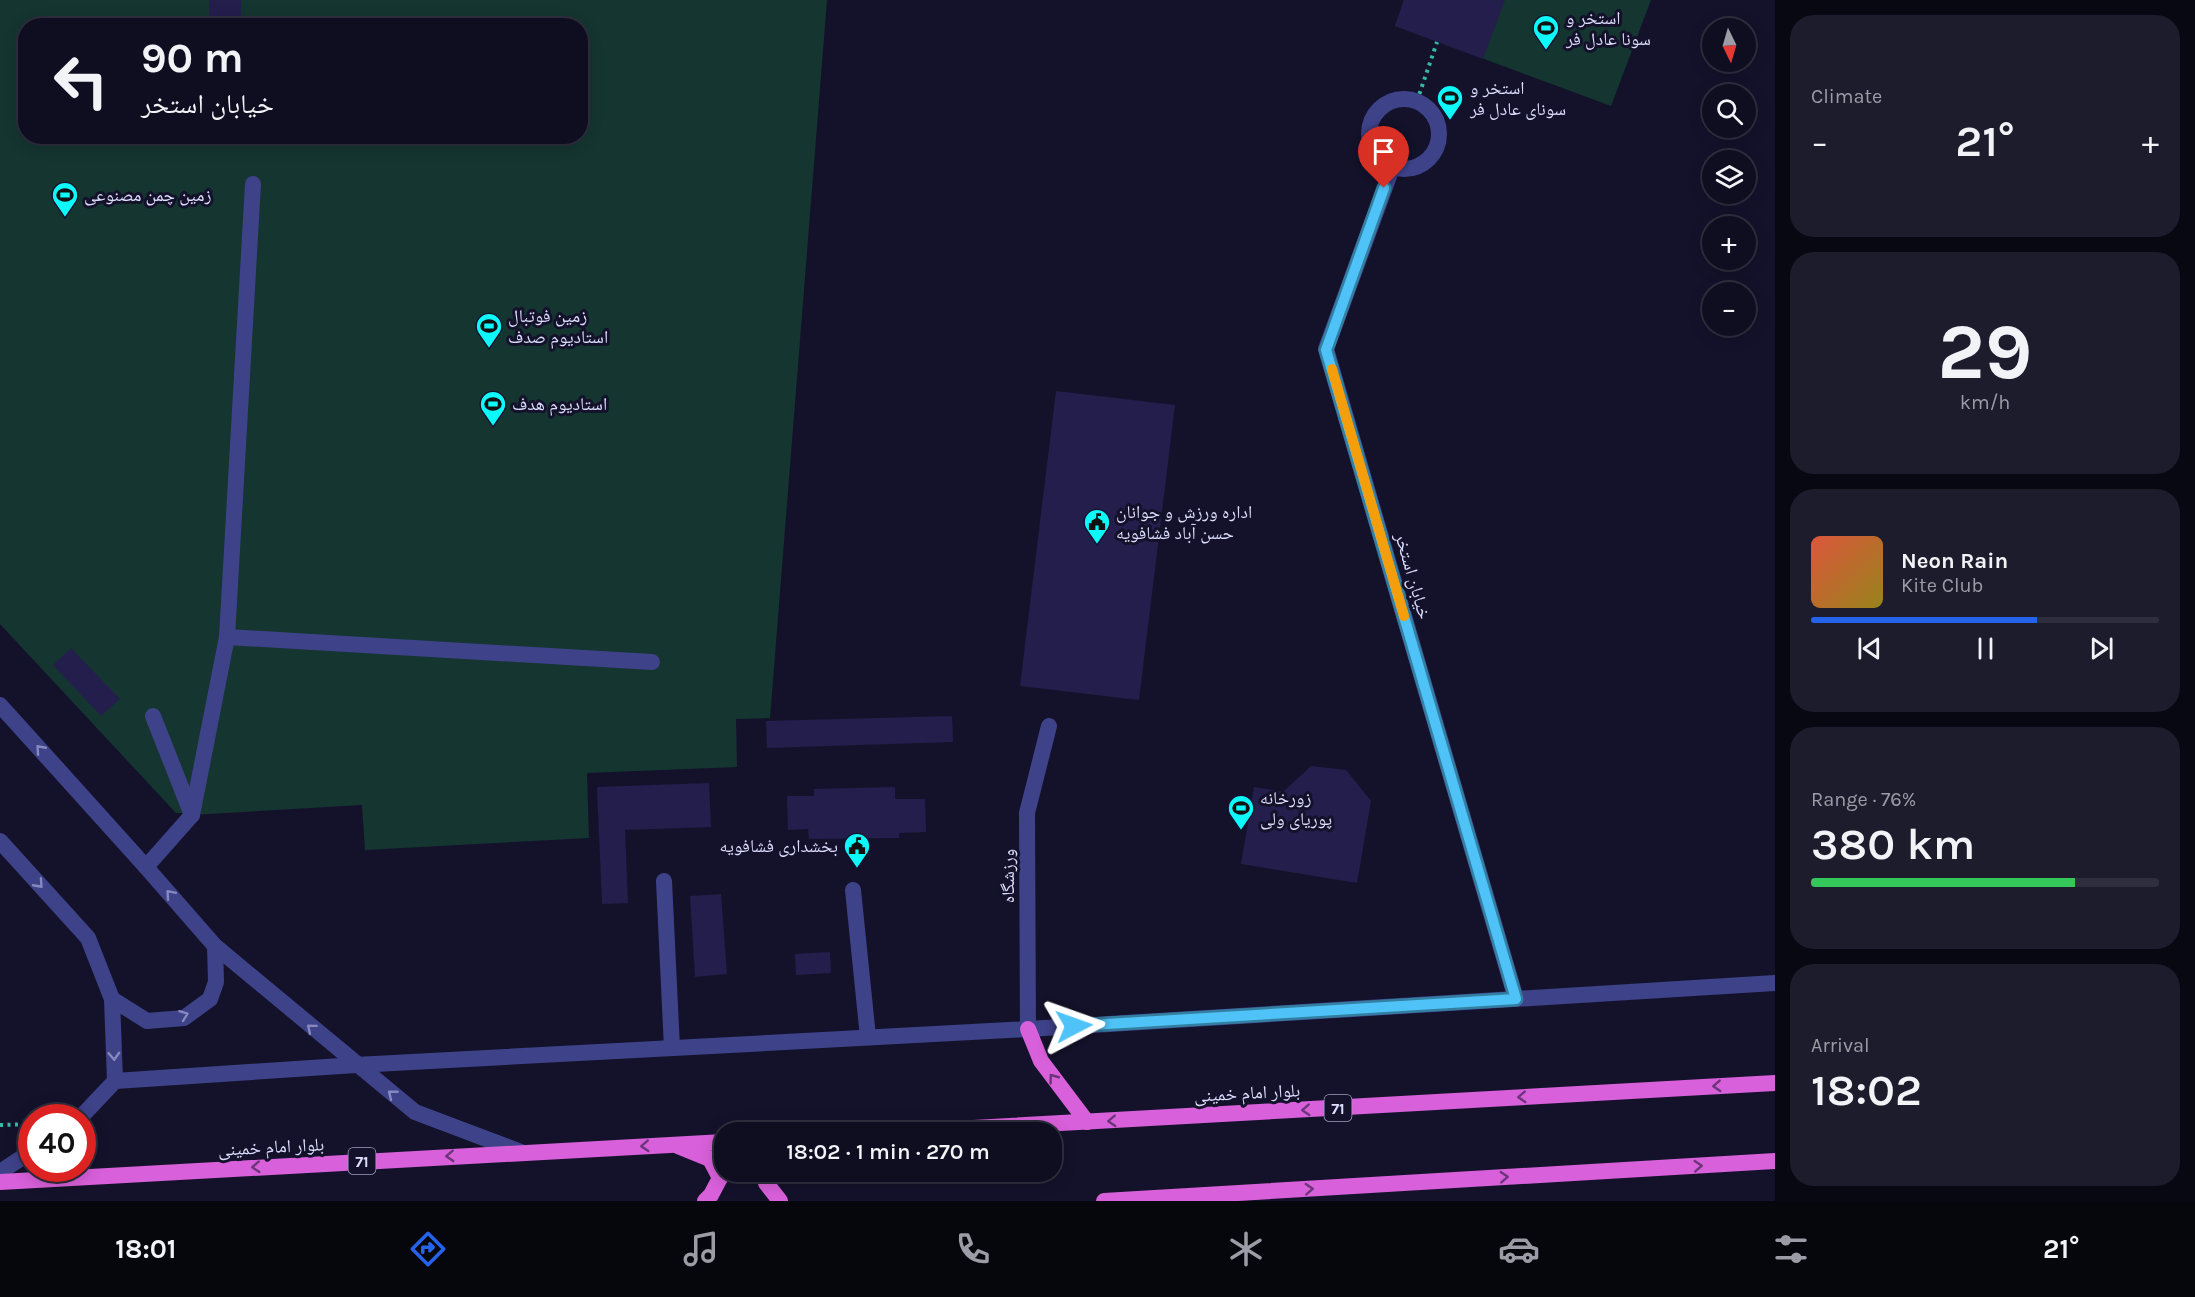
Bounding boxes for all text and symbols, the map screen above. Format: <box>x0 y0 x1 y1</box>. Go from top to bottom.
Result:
place label: استخر و سونا عادل فر <box>1565 7 1651 50</box>
sports icon: استخر و سونا عادل فر <box>1531 13 1561 51</box>
north arrow <box>1702 18 1756 72</box>
map controls <box>1702 18 1756 336</box>
text: 90 m <box>141 33 244 83</box>
icon: left <box>42 42 120 120</box>
place label: استخر و سونای عادل فر <box>1469 77 1566 120</box>
sports icon: استخر و سونای عادل فر <box>1435 83 1465 121</box>
button: search <box>1702 84 1756 138</box>
text: Climate <box>1811 85 1882 108</box>
text: خیابان استخر <box>141 88 274 120</box>
text: 21° <box>1955 115 2015 167</box>
text: − <box>1811 123 1828 161</box>
text: + <box>2142 123 2159 161</box>
pin <box>1358 126 1409 188</box>
icon: arrive <box>1367 135 1400 168</box>
button: layers <box>1702 150 1756 204</box>
sports icon: زمین چمن مصنوعی <box>50 180 80 218</box>
place label: زمین چمن مصنوعی <box>84 184 212 206</box>
button: + <box>1702 216 1756 270</box>
button: − <box>1702 282 1756 336</box>
place label: زمین فوتبال استادیوم صدف <box>508 305 608 349</box>
text: 29 <box>1938 306 2032 398</box>
sports icon: زمین فوتبال استادیوم صدف <box>474 311 504 349</box>
sports icon: استادیوم هدف <box>478 389 508 427</box>
text: km/h <box>1960 391 2010 414</box>
place label: استادیوم هدف <box>512 393 607 416</box>
place label: اداره ورزش و جوانان حسن آباد فشافویه <box>1116 501 1252 544</box>
public building icon: اداره ورزش و جوانان حسن آباد فشافویه <box>1082 507 1112 545</box>
street label: خیابان استخر <box>1390 529 1436 622</box>
text: Neon Rain <box>1901 548 2008 574</box>
text: Kite Club <box>1901 574 1983 597</box>
icon: previous <box>1853 632 1886 665</box>
icon: pause <box>1969 632 2002 665</box>
icon: next <box>2085 632 2118 665</box>
one-way arrow <box>36 745 47 756</box>
place label: زورخانه پوریای ولی <box>1260 787 1332 830</box>
text: Range · 76% <box>1811 788 1916 811</box>
sports icon: زورخانه پوریای ولی <box>1226 793 1256 831</box>
text: 380 km <box>1811 818 1975 870</box>
public building icon: بخشداری فشافویه <box>842 831 872 869</box>
place label: بخشداری فشافویه <box>720 835 838 857</box>
street label: ورزشگاه <box>997 849 1019 903</box>
one-way arrow <box>32 878 43 888</box>
one-way arrow <box>166 890 177 901</box>
position arrow <box>1042 994 1106 1058</box>
one-way arrow <box>178 1010 188 1023</box>
one-way arrow <box>307 1024 318 1035</box>
text: Arrival <box>1811 1034 1870 1057</box>
one-way arrow <box>108 1052 121 1061</box>
text: 18:02 <box>1811 1064 1922 1116</box>
one-way arrow <box>1050 1073 1061 1084</box>
street label: بلوار امام خمینی <box>1193 1079 1301 1108</box>
one-way arrow <box>1712 1079 1721 1092</box>
one-way arrow <box>388 1090 399 1101</box>
one-way arrow <box>1517 1091 1526 1104</box>
road number: 71 <box>1324 1095 1352 1121</box>
one-way arrow <box>1302 1103 1311 1116</box>
speed limit sign: 40 <box>18 1104 96 1182</box>
one-way arrow <box>1107 1114 1116 1127</box>
street label: بلوار امام خمینی <box>217 1133 325 1162</box>
one-way arrow <box>641 1139 650 1152</box>
text: 18:02 · 1 min · 270 m <box>786 1139 990 1165</box>
road number: 71 <box>348 1148 376 1174</box>
one-way arrow <box>446 1150 455 1163</box>
one-way arrow <box>1694 1159 1703 1172</box>
one-way arrow <box>251 1160 260 1173</box>
one-way arrow <box>1499 1171 1508 1184</box>
one-way arrow <box>1304 1182 1313 1195</box>
icon: directions <box>407 1228 449 1270</box>
icon: music <box>680 1228 722 1270</box>
icon: phone <box>952 1228 994 1270</box>
icon: climate <box>1225 1228 1267 1270</box>
icon: car <box>1498 1228 1540 1270</box>
icon: filters <box>1770 1228 1812 1270</box>
text: 18:01 <box>115 1233 176 1265</box>
text: 21° <box>2043 1233 2080 1265</box>

